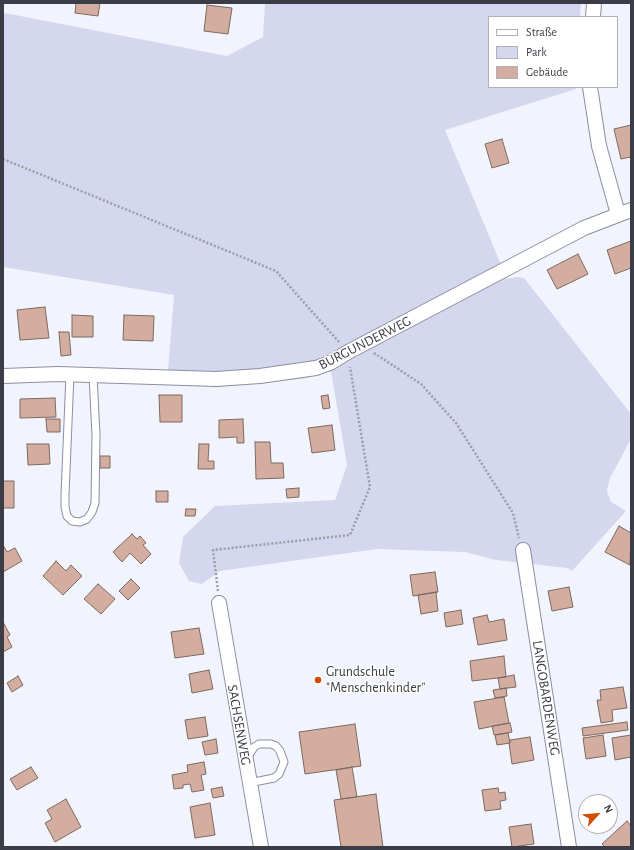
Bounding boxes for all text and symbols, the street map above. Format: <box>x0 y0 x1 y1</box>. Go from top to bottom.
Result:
legend <box>488 16 618 88</box>
text: Straße <box>526 26 557 38</box>
text: Park <box>526 46 547 58</box>
text: Gebäude <box>526 66 568 78</box>
street label: BURGUNDERWEG <box>316 313 414 373</box>
street label: LANGOBARDENWEG <box>529 639 563 757</box>
place label: Grundschule "Menschenkinder" <box>326 664 425 696</box>
marker: Grundschule "Menschenkinder" <box>313 675 323 685</box>
street label: SACHSENWEG <box>224 683 254 767</box>
north arrow <box>578 794 618 834</box>
text: N <box>602 803 615 815</box>

